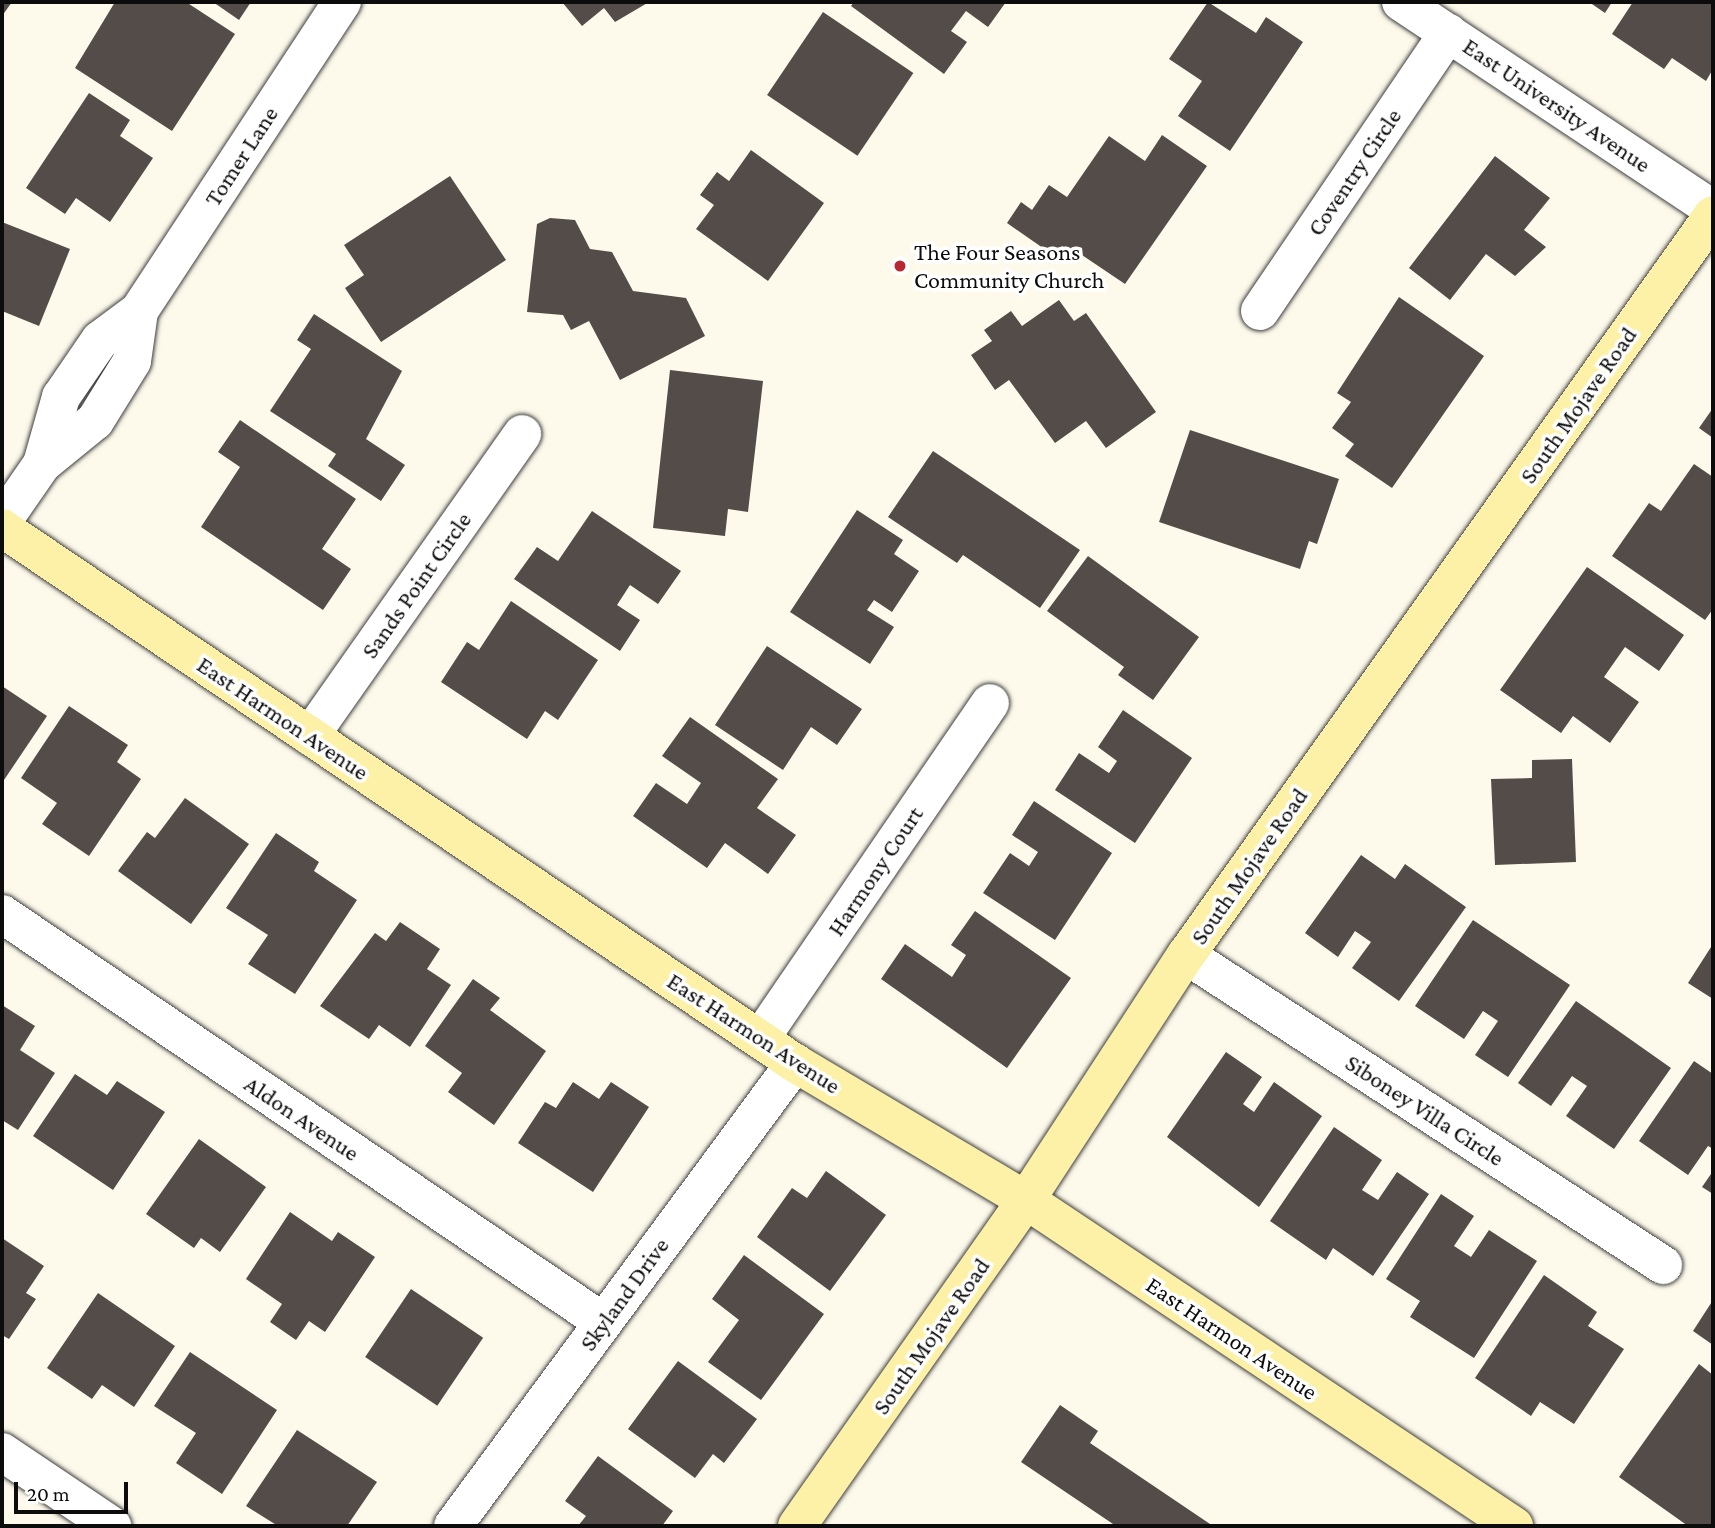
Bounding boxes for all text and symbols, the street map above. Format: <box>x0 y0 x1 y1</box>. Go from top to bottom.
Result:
street label: East University Avenue <box>1458 31 1656 179</box>
street label: Tomer Lane <box>198 101 284 211</box>
street label: Coventry Circle <box>1301 103 1407 241</box>
place label: The Four Seasons Community Church <box>914 238 1104 294</box>
marker: The Four Seasons Community Church <box>892 258 908 274</box>
street label: South Mojave Road <box>1513 321 1643 489</box>
street label: Sands Point Circle <box>355 506 477 664</box>
street label: East Harmon Avenue <box>192 650 374 786</box>
street label: South Mojave Road <box>1184 782 1314 950</box>
street label: Harmony Court <box>821 801 929 941</box>
street label: East Harmon Avenue <box>662 966 846 1100</box>
street label: Siboney Villa Circle <box>1340 1048 1510 1172</box>
street label: Aldon Avenue <box>239 1069 365 1167</box>
street label: Skyland Drive <box>573 1232 675 1356</box>
street label: South Mojave Road <box>866 1252 996 1420</box>
street label: East Harmon Avenue <box>1141 1270 1323 1406</box>
scale bar <box>18 1468 131 1512</box>
text: 20 m <box>27 1482 70 1506</box>

